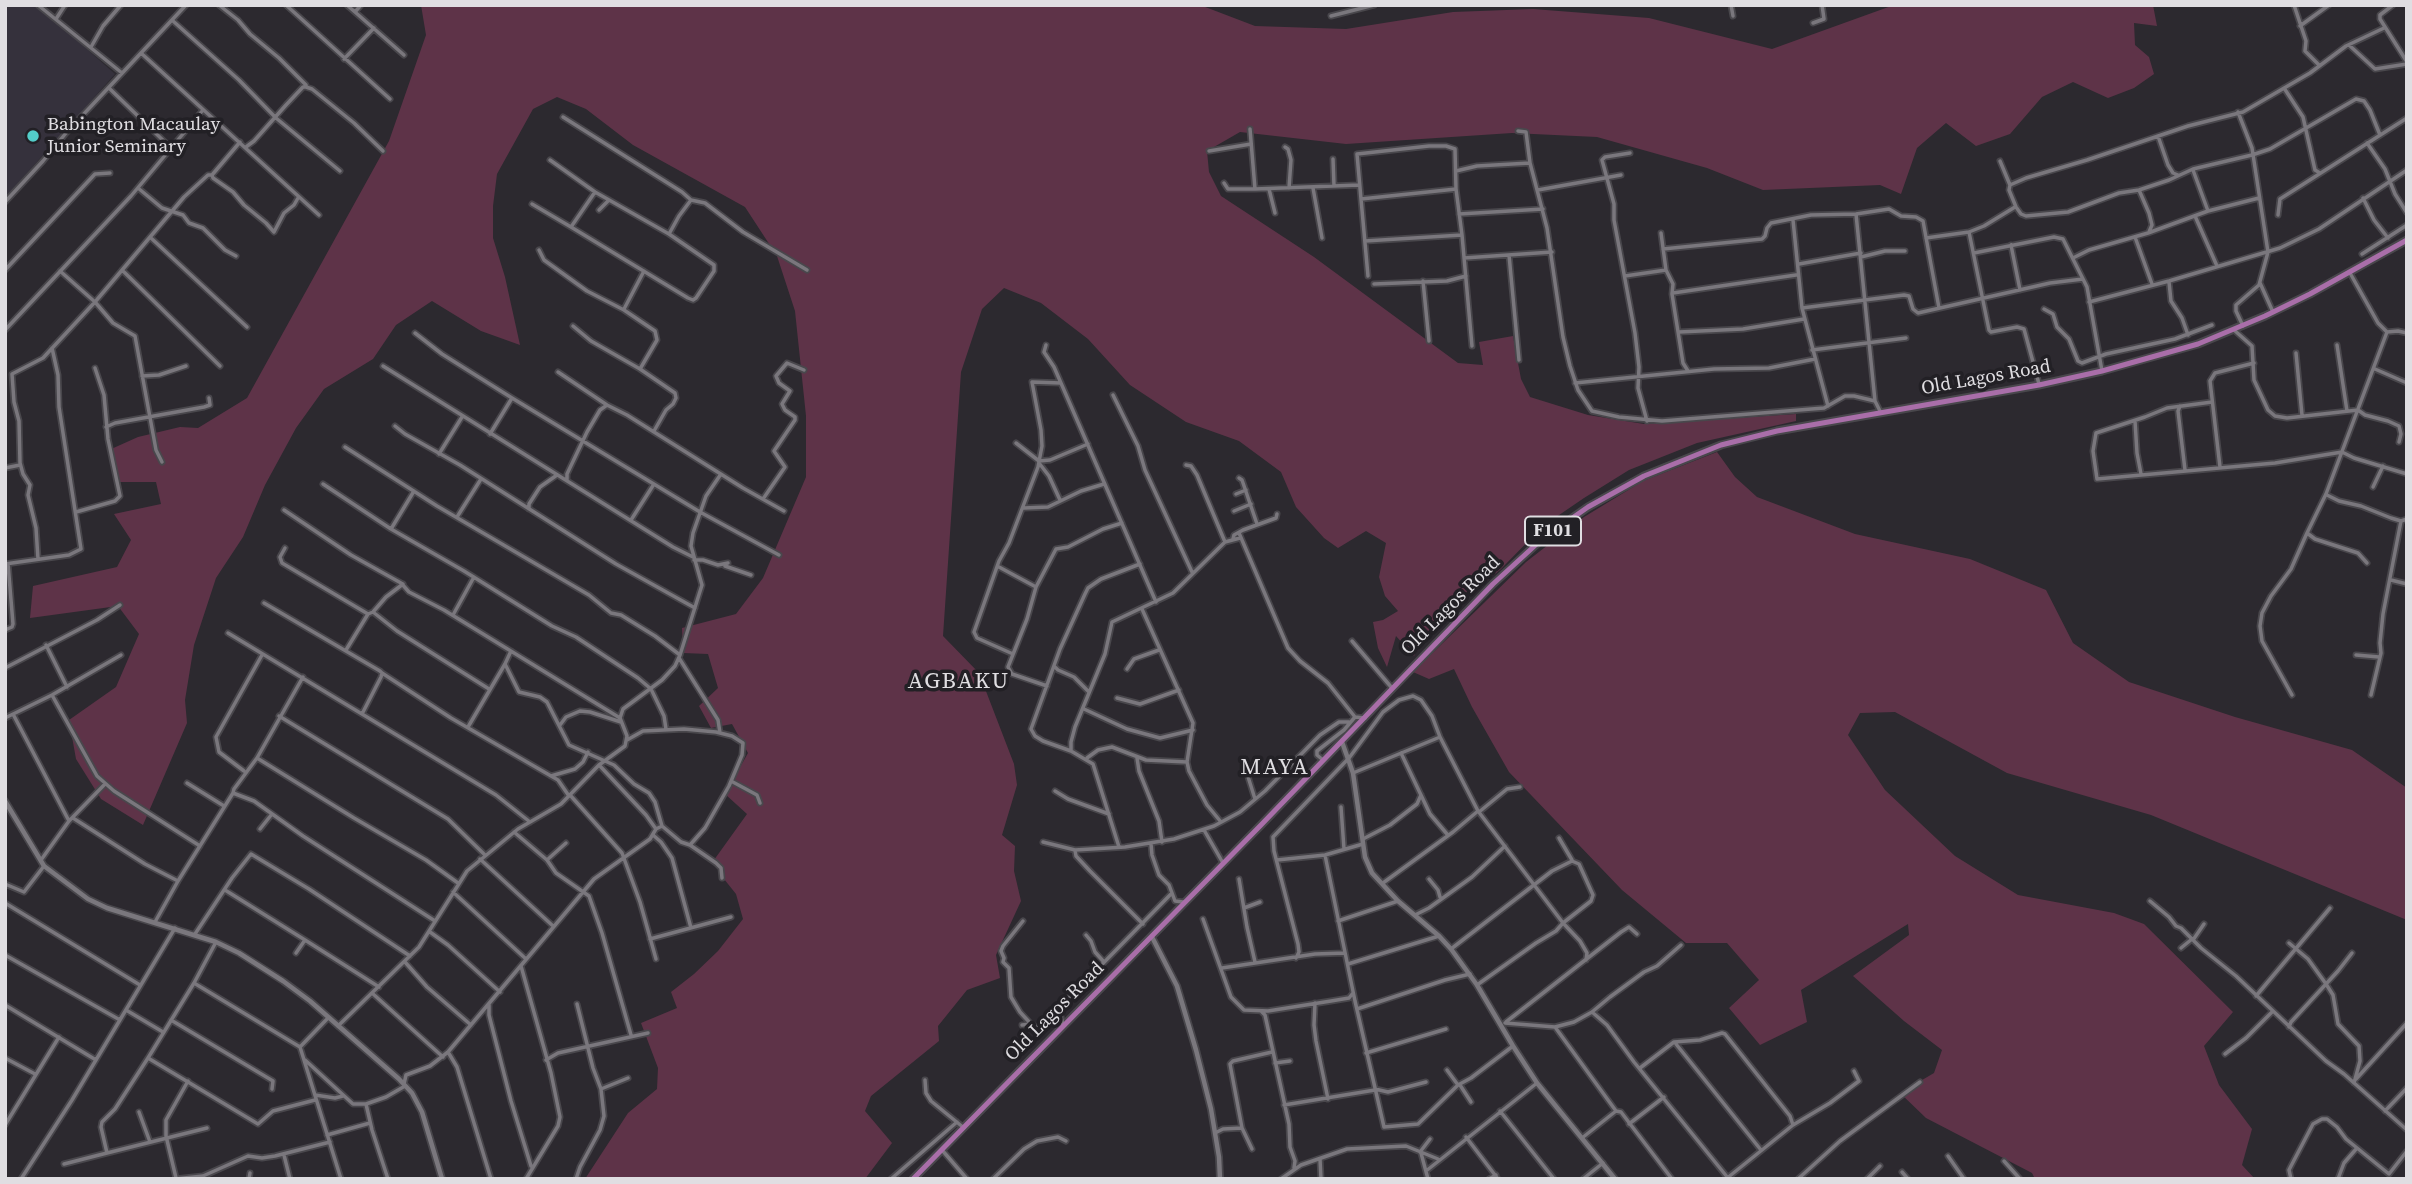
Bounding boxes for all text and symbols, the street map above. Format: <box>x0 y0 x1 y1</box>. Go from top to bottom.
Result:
place label: Babington Macaulay Junior Seminary <box>47 114 220 158</box>
marker: Babington Macaulay Junior Seminary <box>25 128 41 144</box>
street label: Old Lagos Road <box>1920 355 2052 401</box>
road number: F101 <box>1525 516 1581 546</box>
street label: Old Lagos Road <box>1397 552 1505 660</box>
district label: AGBAKU <box>909 668 1009 696</box>
district label: MAYA <box>1241 754 1309 782</box>
street label: Old Lagos Road <box>1001 958 1109 1066</box>

